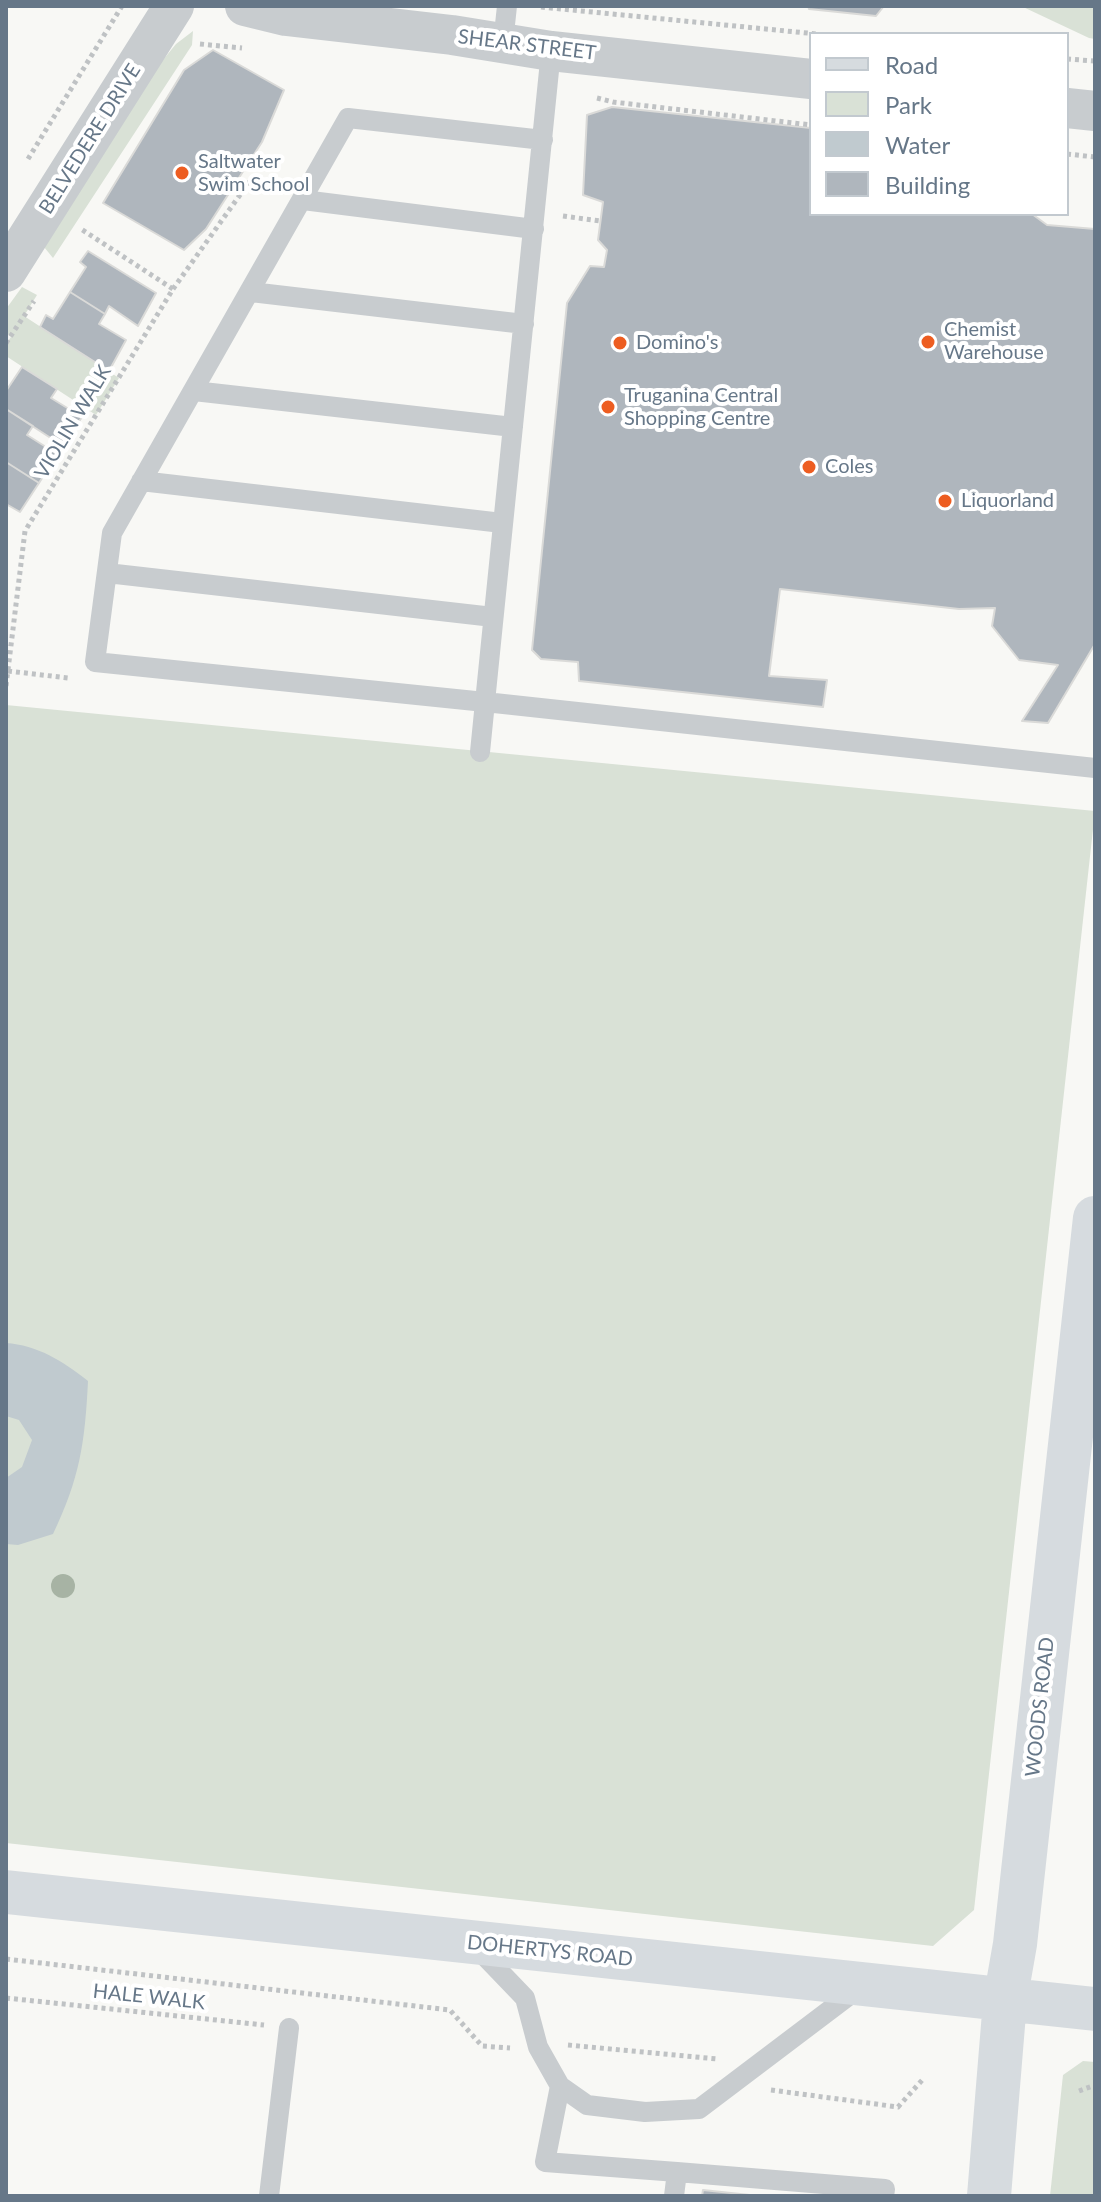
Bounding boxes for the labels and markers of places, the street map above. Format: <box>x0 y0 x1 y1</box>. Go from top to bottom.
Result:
place label: Saltwater Swim School <box>198 150 309 197</box>
marker: Saltwater Swim School <box>173 164 191 182</box>
place label: Chemist Warehouse <box>944 318 1044 365</box>
place label: Domino's <box>636 331 718 355</box>
marker: Chemist Warehouse <box>919 333 937 351</box>
marker: Domino's <box>611 334 629 352</box>
place label: Truganina Central Shopping Centre <box>624 384 778 431</box>
marker: Truganina Central Shopping Centre <box>599 398 617 416</box>
place label: Coles <box>825 455 873 479</box>
marker: Coles <box>800 458 818 476</box>
place label: Liquorland <box>961 489 1054 513</box>
marker: Liquorland <box>936 492 954 510</box>

